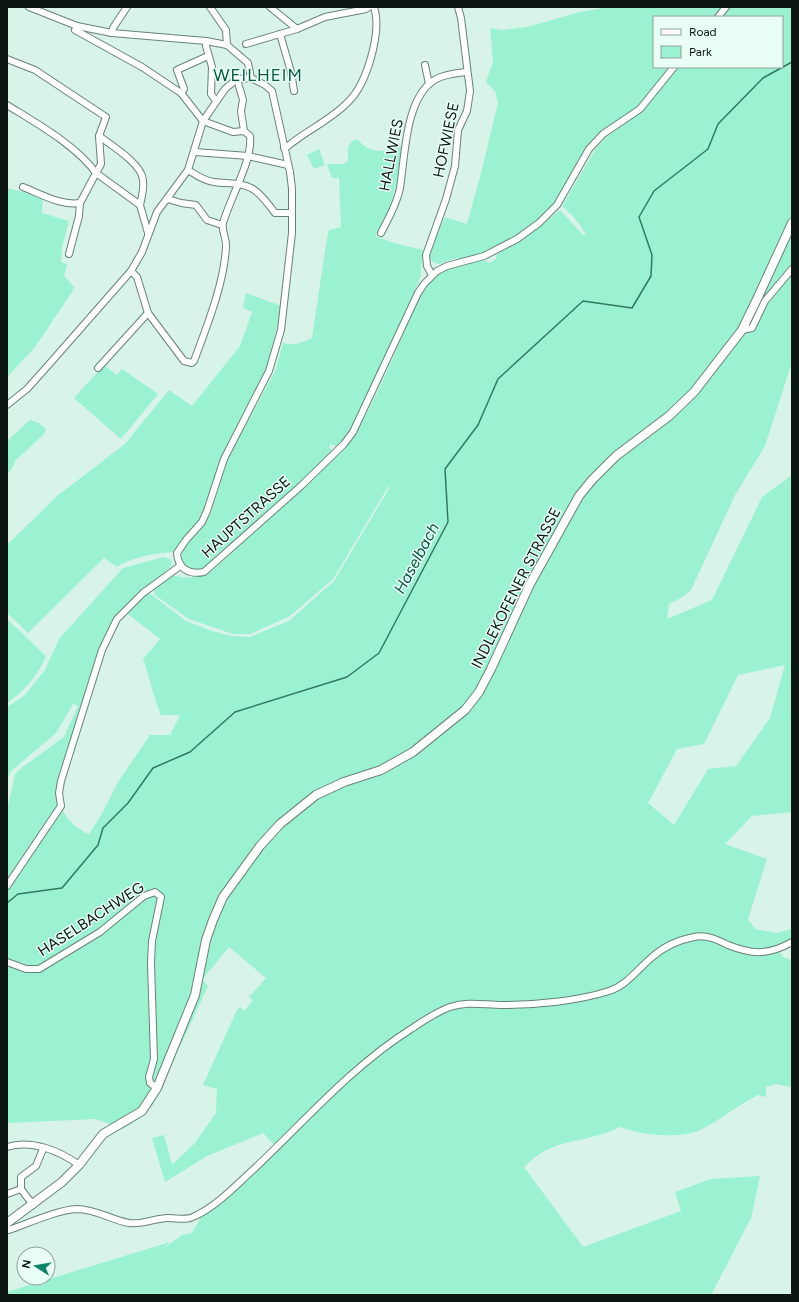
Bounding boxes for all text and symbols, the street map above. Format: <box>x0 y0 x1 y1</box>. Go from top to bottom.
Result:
legend <box>653 16 783 68</box>
text: Road <box>689 25 717 39</box>
text: Park <box>689 45 712 59</box>
district label: WEILHEIM <box>213 65 303 85</box>
street label: HOFWIESE <box>429 101 463 179</box>
street label: HALLWIES <box>375 117 407 193</box>
street label: HAUPTSTRASSE <box>198 472 294 562</box>
street label: INDLEKOFENER STRASSE <box>467 504 565 672</box>
water label: Haselbach <box>390 519 443 597</box>
street label: HASELBACHWEG <box>34 878 148 960</box>
north arrow <box>16 1246 56 1286</box>
text: N <box>19 1259 34 1270</box>

